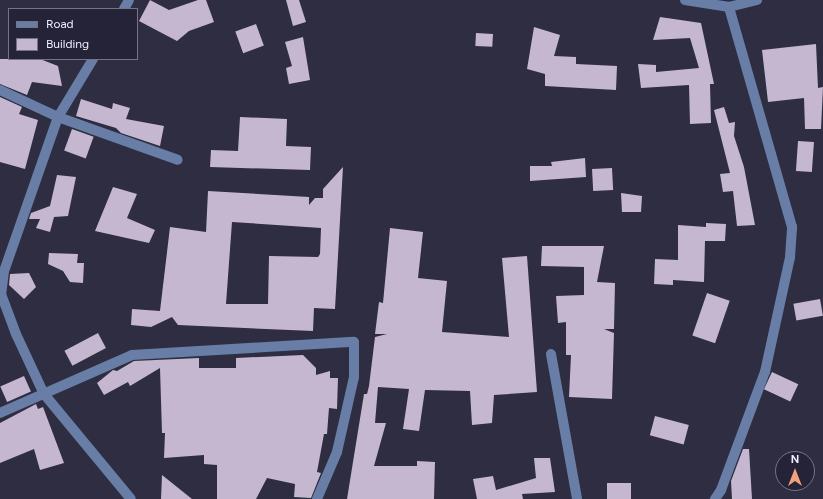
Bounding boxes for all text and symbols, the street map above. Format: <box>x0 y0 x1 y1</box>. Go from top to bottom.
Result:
legend <box>8 8 138 60</box>
text: Road <box>46 17 74 31</box>
text: Building <box>46 37 89 51</box>
north arrow <box>775 451 815 491</box>
text: N <box>791 453 799 466</box>

